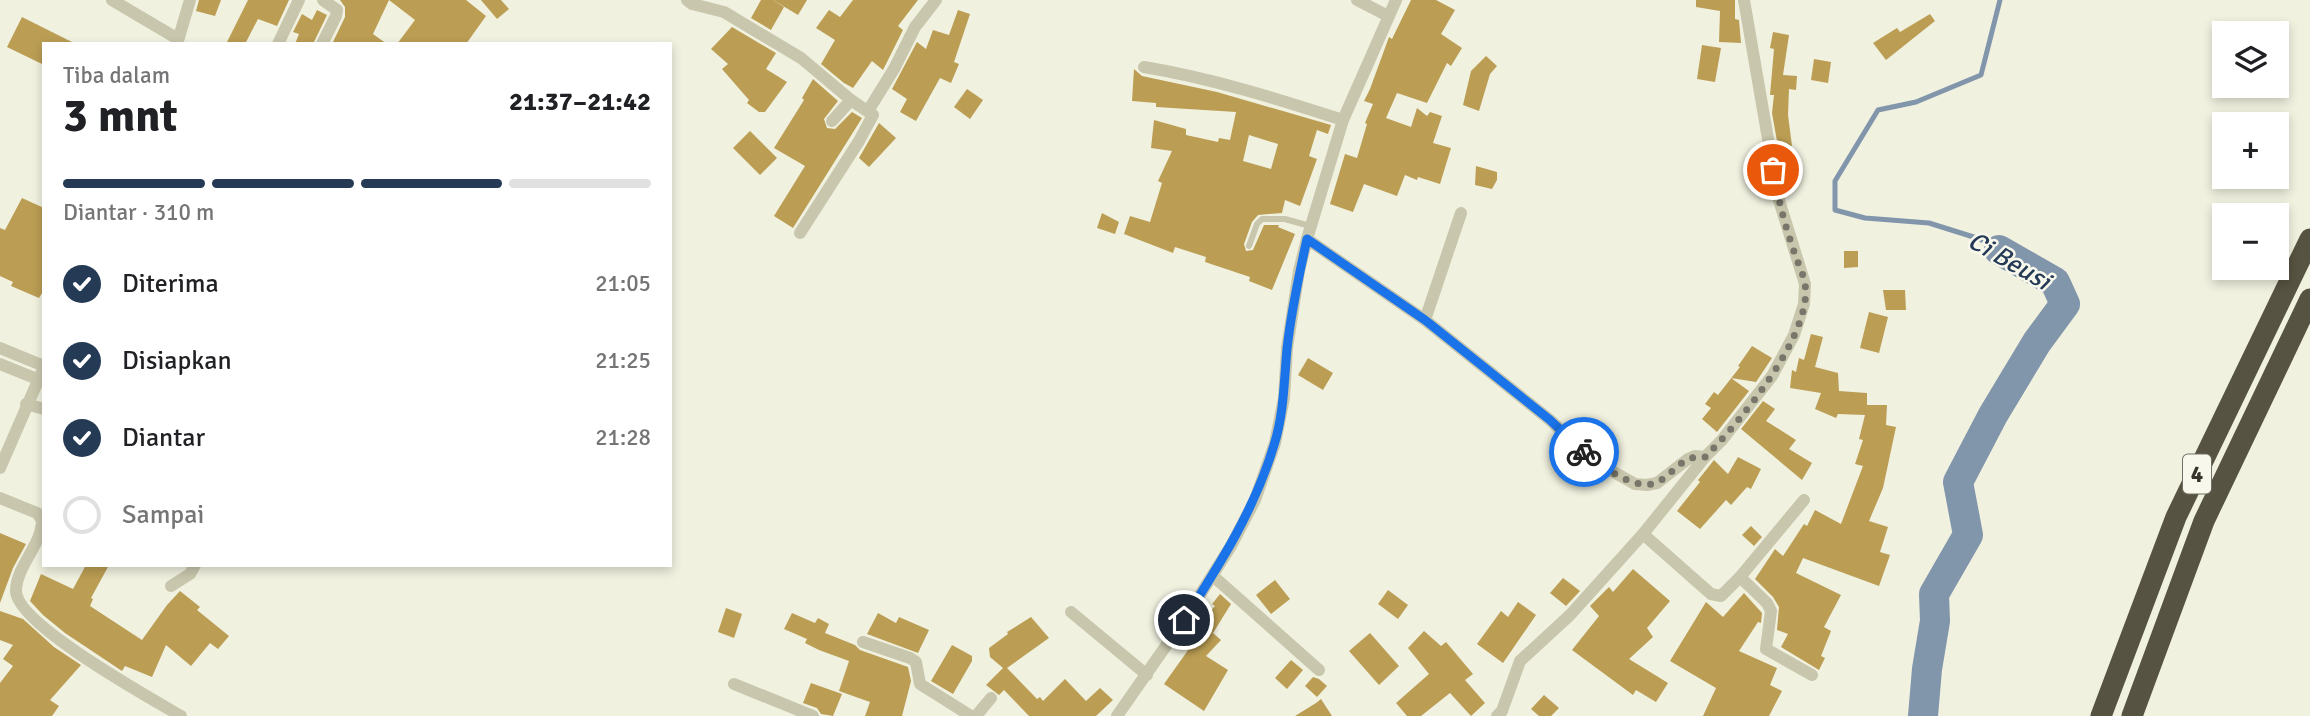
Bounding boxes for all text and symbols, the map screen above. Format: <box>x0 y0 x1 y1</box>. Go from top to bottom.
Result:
map controls <box>2212 21 2289 280</box>
button: layers <box>2212 21 2289 98</box>
text: Tiba dalam <box>63 61 170 90</box>
text: 21:37–21:42 <box>509 86 651 118</box>
text: 3 mnt <box>63 88 178 144</box>
button: + <box>2212 112 2289 189</box>
pin <box>1743 140 1803 200</box>
icon: bag <box>1754 151 1792 189</box>
text: Diantar · 310 m <box>63 198 214 227</box>
button: − <box>2212 203 2289 280</box>
water label: Ci Beusi <box>1962 225 2058 299</box>
icon: check <box>63 265 101 303</box>
text: Diterima <box>122 268 219 300</box>
text: 21:05 <box>595 269 651 298</box>
icon: check <box>63 342 101 380</box>
text: Disiapkan <box>122 345 232 377</box>
text: 21:25 <box>595 346 651 375</box>
courier <box>1549 417 1619 487</box>
icon: check <box>63 419 101 457</box>
text: Diantar <box>122 422 205 454</box>
text: 21:28 <box>595 423 651 452</box>
icon: bike <box>1565 433 1603 471</box>
road number: 4 <box>2183 454 2211 494</box>
text: Sampai <box>122 499 204 531</box>
pin <box>1154 590 1214 650</box>
icon: home <box>1165 601 1203 639</box>

